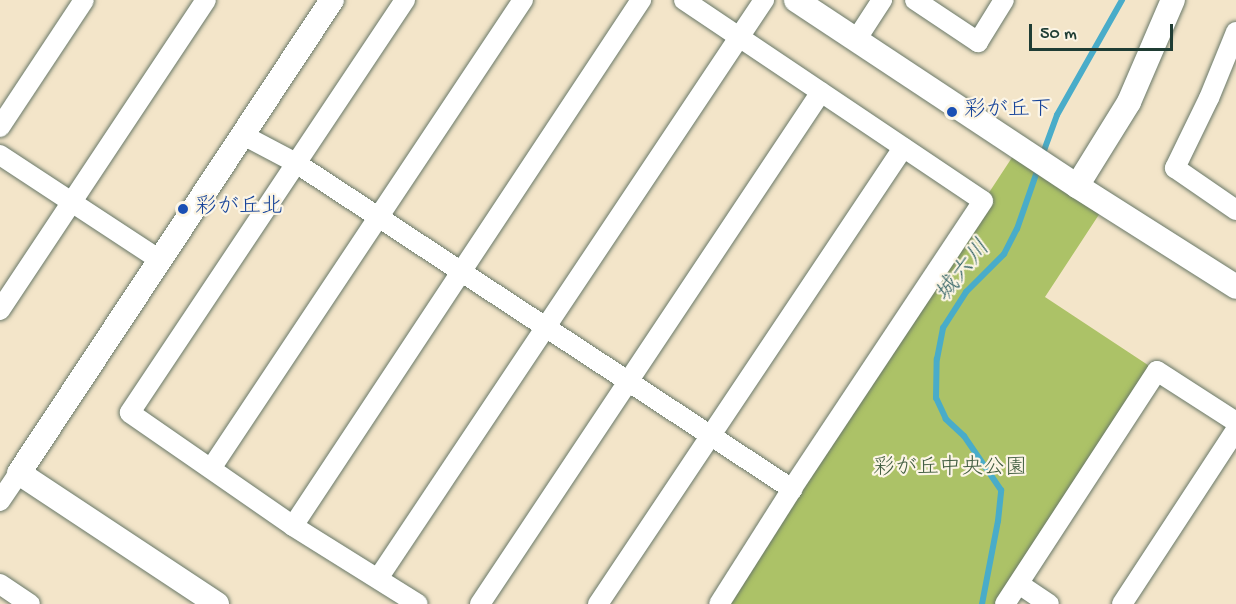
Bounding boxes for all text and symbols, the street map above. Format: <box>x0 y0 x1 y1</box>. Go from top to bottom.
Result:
scale bar <box>1032 12 1176 50</box>
text: 50 m <box>1040 24 1077 45</box>
place label: 彩が丘下 <box>964 99 1052 125</box>
marker: 彩が丘下 <box>945 105 959 119</box>
place label: 彩が丘北 <box>195 196 283 222</box>
marker: 彩が丘北 <box>176 202 190 216</box>
water label: 城六川 <box>930 235 998 309</box>
park label: 彩が丘中央公園 <box>873 457 1027 483</box>

